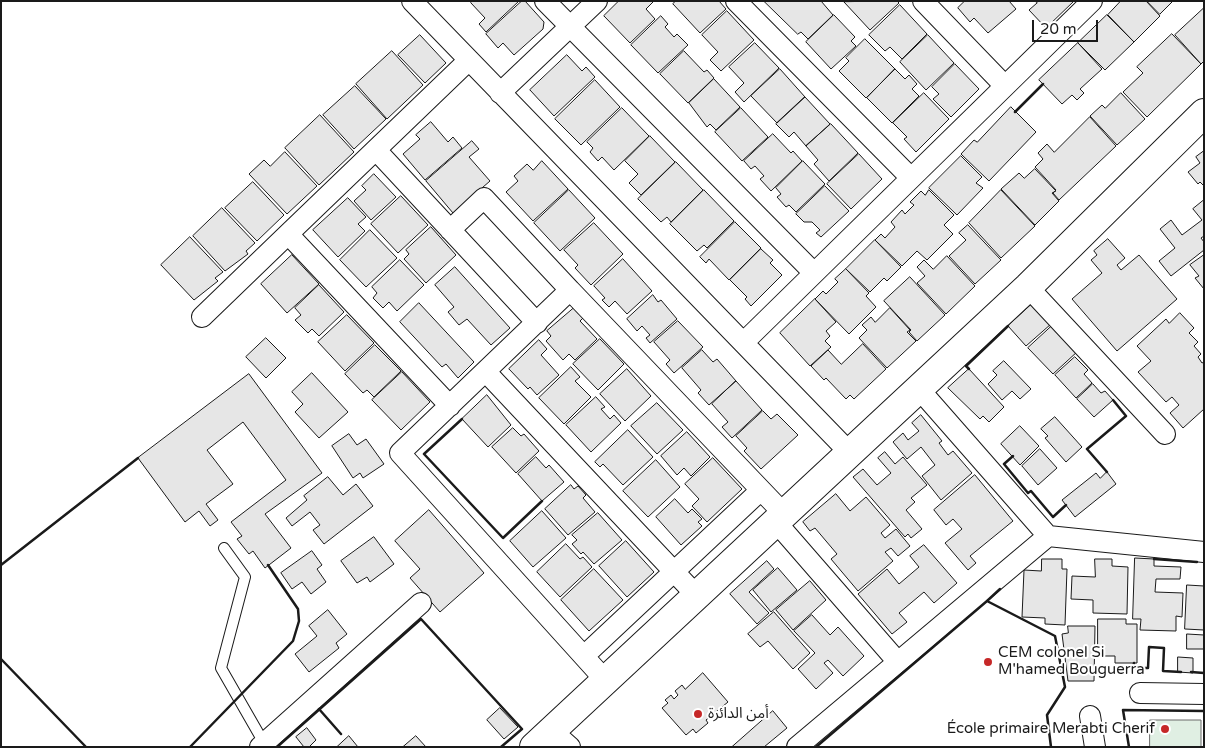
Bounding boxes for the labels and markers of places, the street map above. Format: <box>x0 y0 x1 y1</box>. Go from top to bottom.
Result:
place label: CEM colonel Si M'hamed Bouguerra <box>998 644 1145 679</box>
marker: CEM colonel Si M'hamed Bouguerra <box>982 656 994 668</box>
place label: أمن الدائرة <box>708 705 769 723</box>
marker: أمن الدائرة <box>692 708 704 720</box>
place label: École primaire Merabti Cherif <box>947 720 1155 738</box>
marker: École primaire Merabti Cherif <box>1159 723 1171 735</box>

